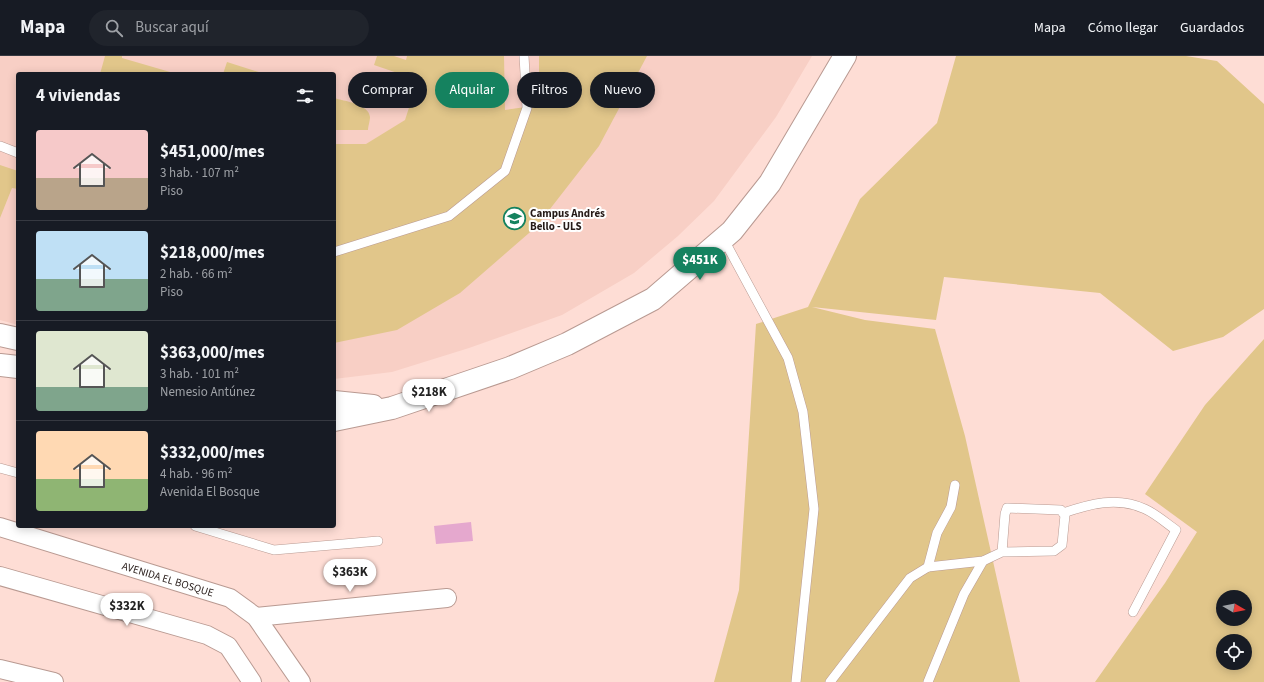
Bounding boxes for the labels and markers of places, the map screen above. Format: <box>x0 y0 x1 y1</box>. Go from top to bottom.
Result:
school or university icon: Campus Andrés Bello - ULS <box>502 206 528 232</box>
place label: Campus Andrés Bello - ULS <box>530 206 605 234</box>
pin: $451K <box>672 247 728 281</box>
pin: $218K <box>401 379 457 413</box>
pin: $363K <box>322 559 378 593</box>
pin: $332K <box>99 593 155 627</box>

